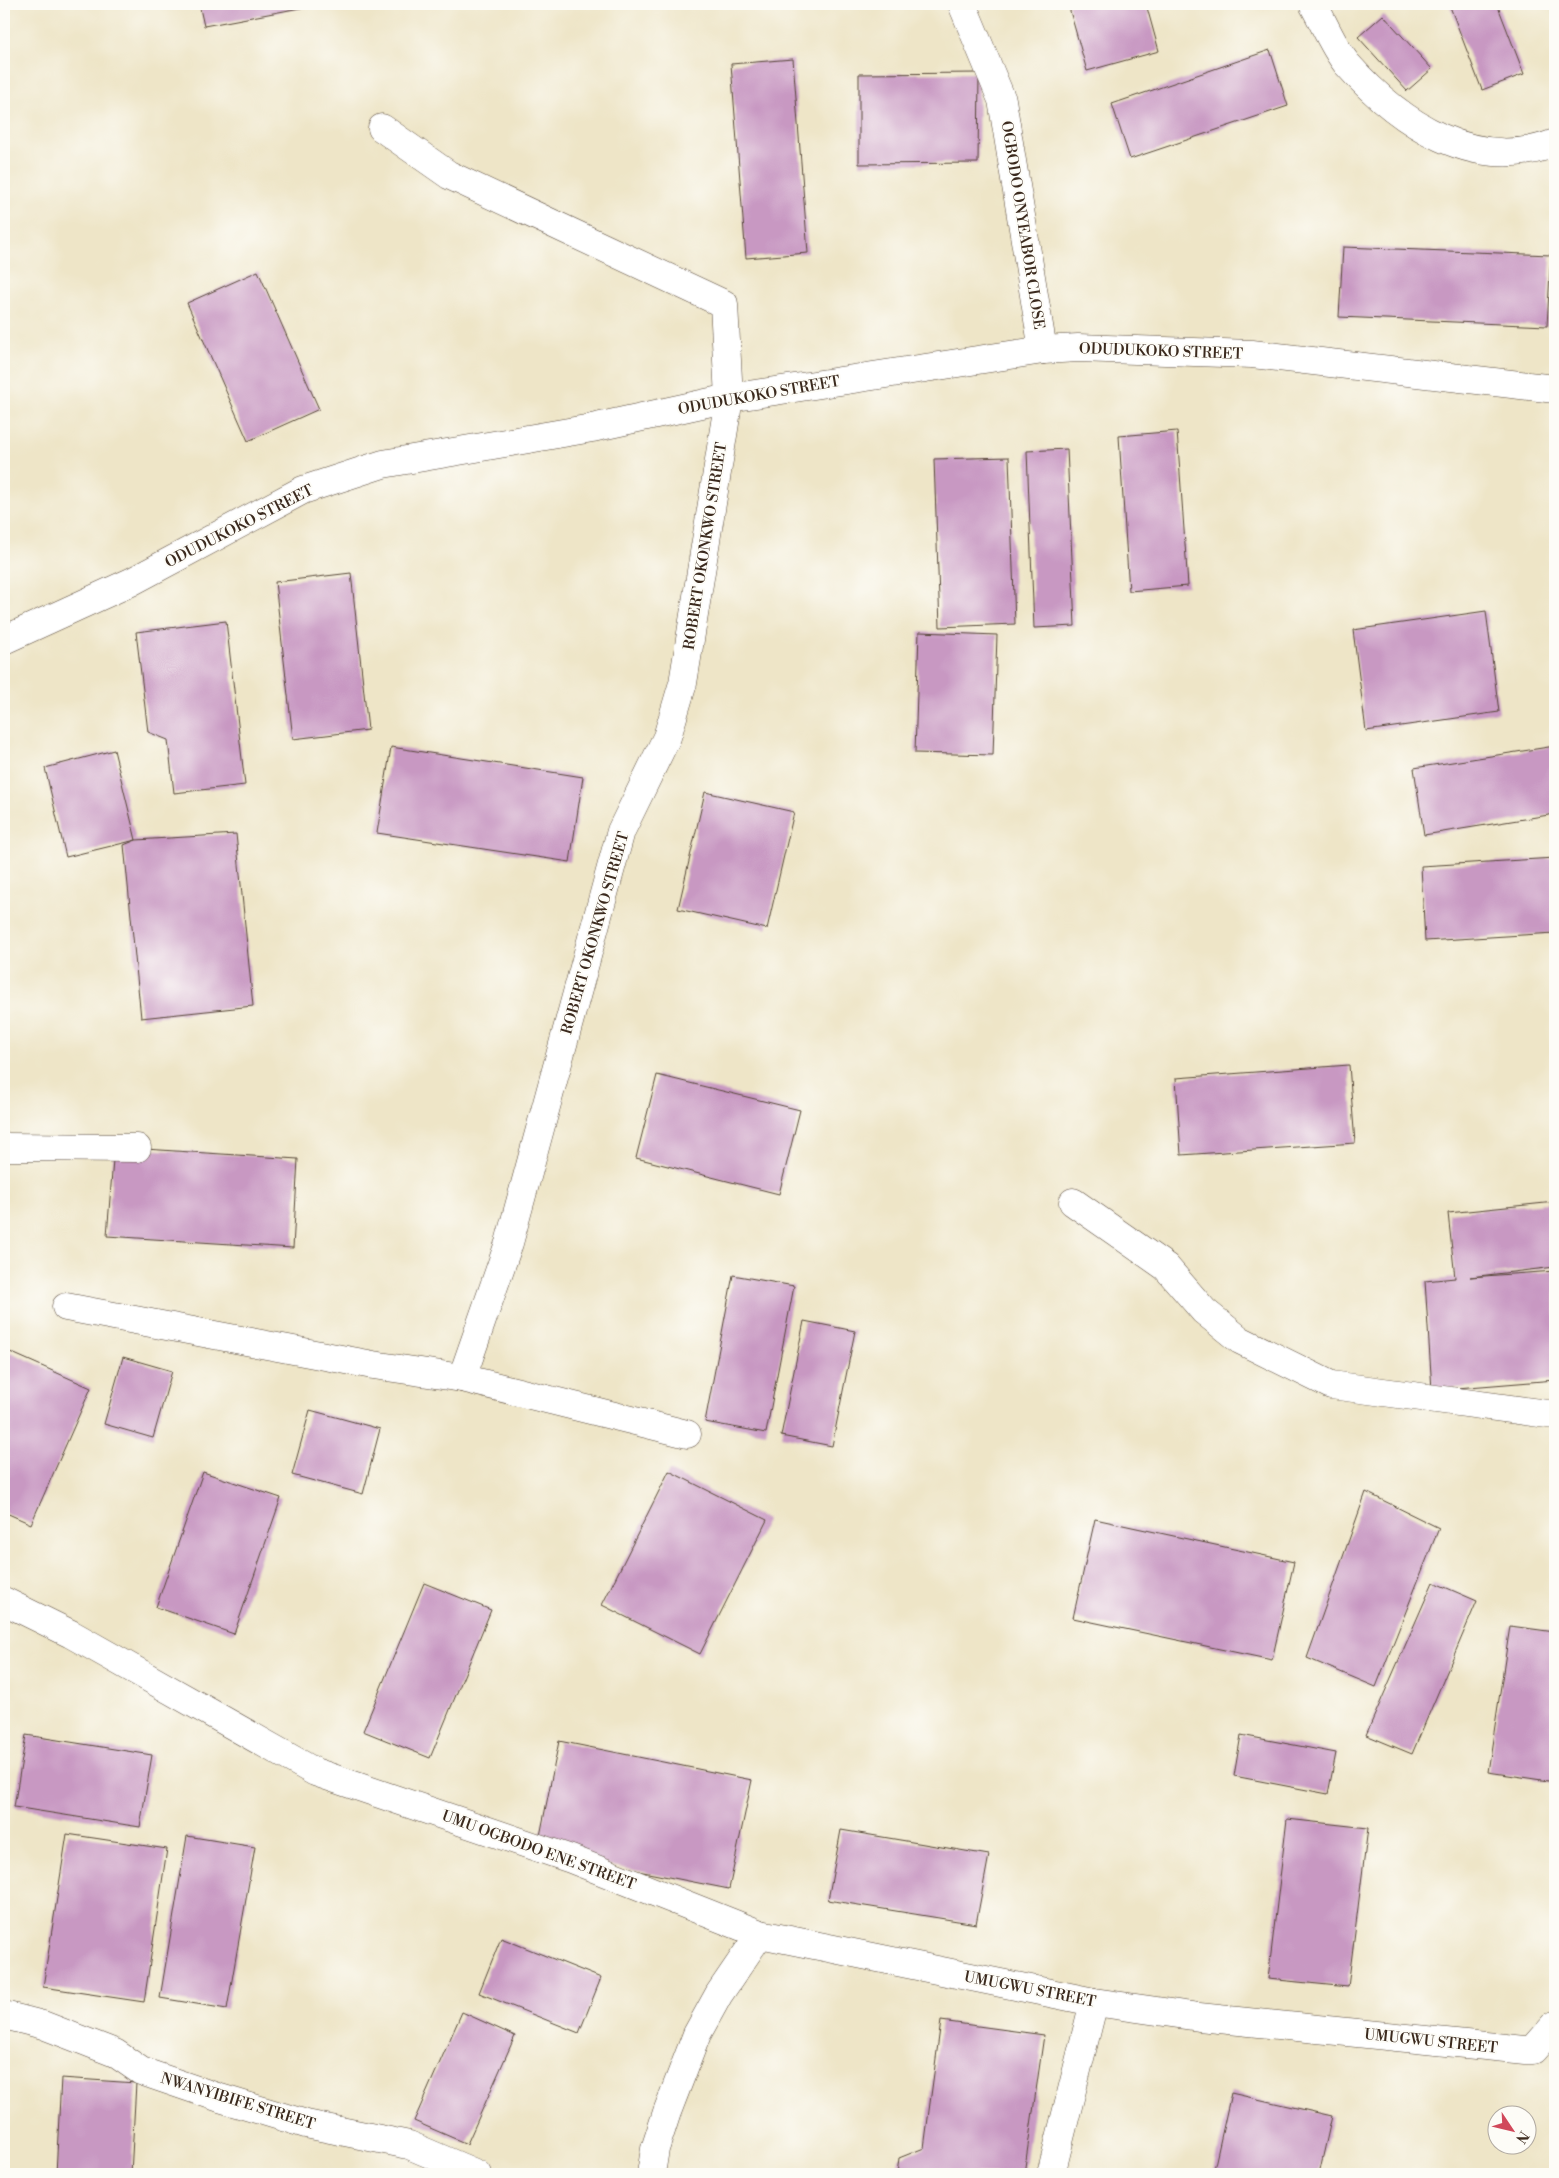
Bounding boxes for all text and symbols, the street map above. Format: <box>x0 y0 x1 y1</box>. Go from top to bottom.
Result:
street label: OGBODO ONYEABOR CLOSE <box>997 119 1048 331</box>
street label: ODUDUKOKO STREET <box>1079 339 1244 364</box>
street label: ODUDUKOKO STREET <box>677 372 842 419</box>
street label: ROBERT OKONKWO STREET <box>680 440 731 651</box>
street label: ODUDUKOKO STREET <box>162 481 317 572</box>
street label: ROBERT OKONKWO STREET <box>557 829 634 1037</box>
street label: UMU OGBODO ENE STREET <box>439 1806 639 1895</box>
street label: UMUGWU STREET <box>962 1967 1098 2012</box>
street label: UMUGWU STREET <box>1363 2025 1499 2058</box>
street label: NWANYIBIFE STREET <box>158 2069 318 2134</box>
north arrow <box>1486 2106 1536 2156</box>
text: N <box>1511 2127 1532 2147</box>

